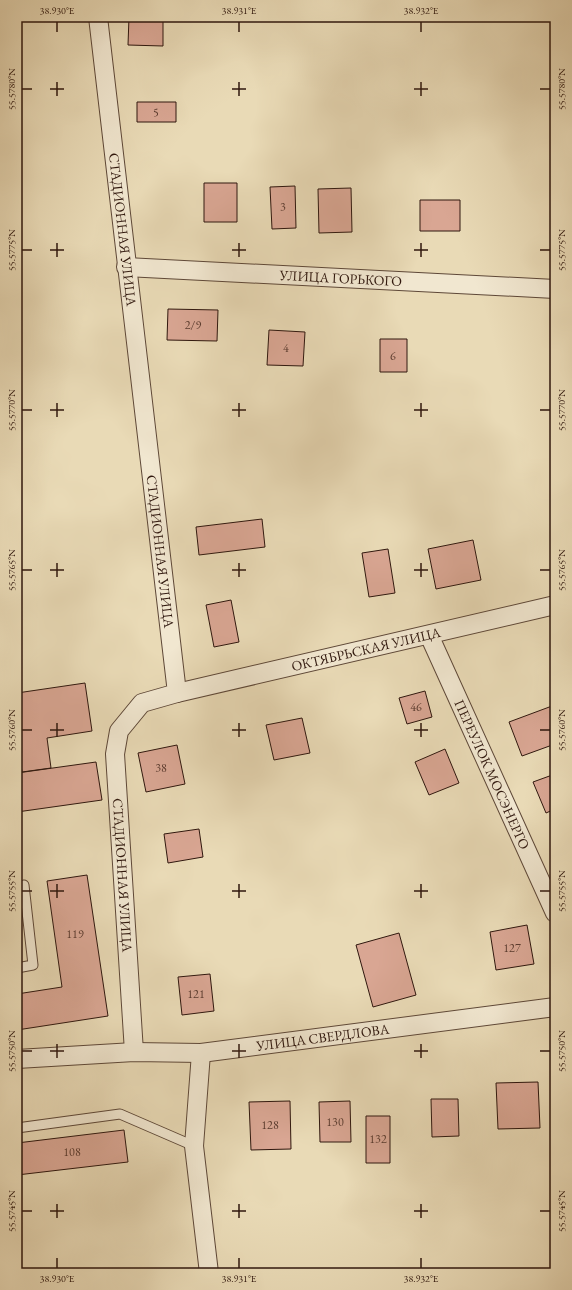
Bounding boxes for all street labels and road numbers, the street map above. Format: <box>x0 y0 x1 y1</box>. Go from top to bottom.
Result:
street label: СТАДИОННАЯ УЛИЦА <box>105 152 141 307</box>
street label: УЛИЦА ГОРЬКОГО <box>278 266 403 290</box>
street label: СТАДИОННАЯ УЛИЦА <box>143 474 178 629</box>
street label: ОКТЯБРЬСКАЯ УЛИЦА <box>290 623 443 675</box>
street label: ПЕРЕУЛОК МОСЭНЕРГО <box>450 696 534 853</box>
street label: СТАДИОННАЯ УЛИЦА <box>109 798 137 953</box>
street label: УЛИЦА СВЕРДЛОВА <box>254 1020 391 1055</box>

